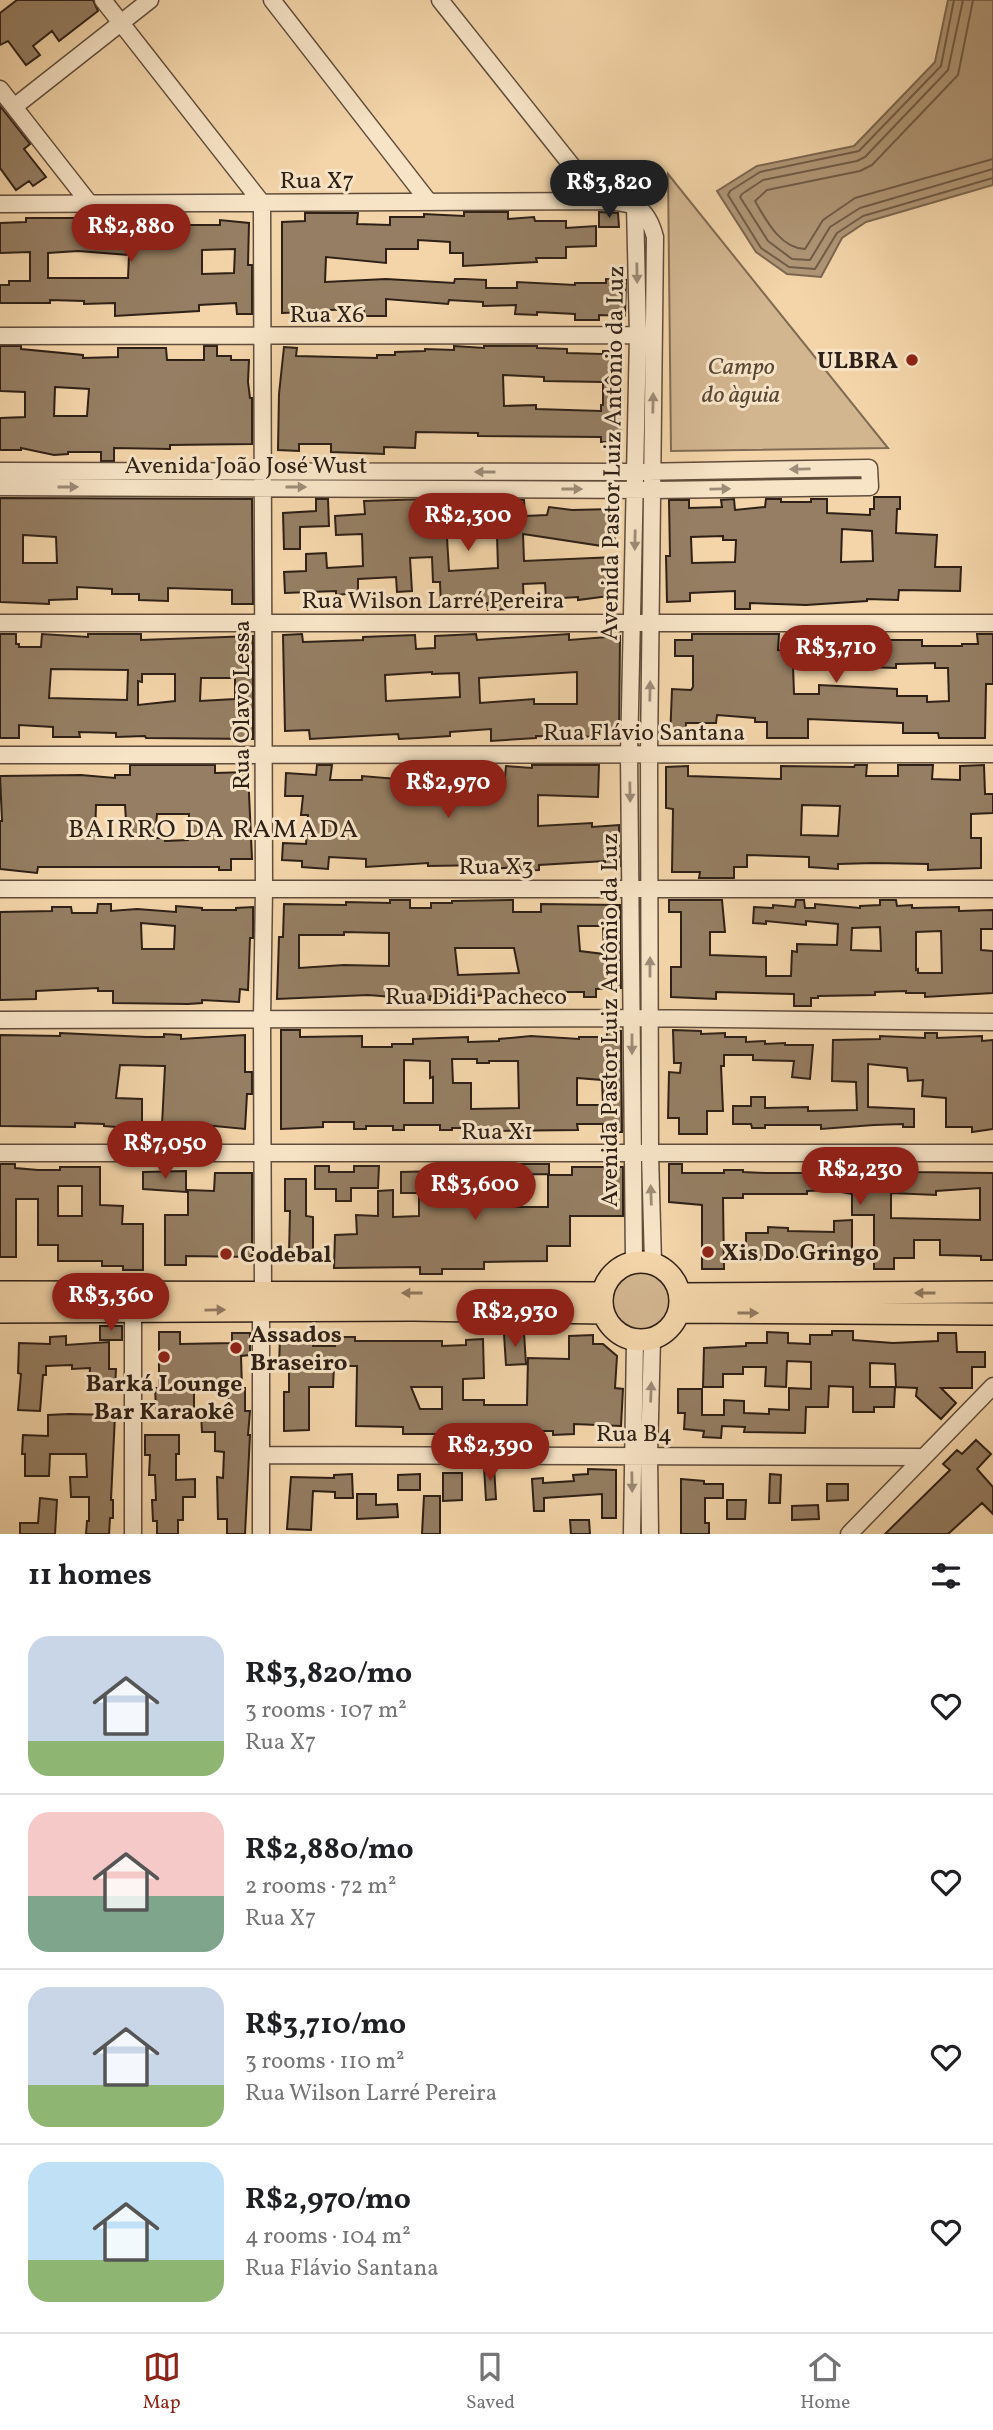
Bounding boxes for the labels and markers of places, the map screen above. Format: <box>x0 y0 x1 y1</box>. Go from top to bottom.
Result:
pin: R$3,820 <box>544 160 674 220</box>
pin: R$2,880 <box>66 204 196 264</box>
place label: ULBRA <box>817 345 898 379</box>
marker: ULBRA <box>904 352 920 368</box>
pin: R$2,300 <box>403 494 533 553</box>
pin: R$3,710 <box>771 626 901 685</box>
pin: R$2,970 <box>383 760 513 820</box>
pin: R$7,050 <box>100 1122 230 1181</box>
pin: R$2,230 <box>795 1148 925 1207</box>
pin: R$3,600 <box>410 1162 540 1222</box>
place label: Xis Do Gringo <box>722 1237 879 1271</box>
place label: Codebal <box>240 1239 332 1273</box>
marker: Xis Do Gringo <box>700 1244 716 1260</box>
marker: Codebal <box>218 1246 234 1262</box>
pin: R$3,360 <box>46 1274 176 1333</box>
pin: R$2,930 <box>450 1290 580 1349</box>
place label: Assados Braseiro <box>250 1319 348 1381</box>
marker: Assados Braseiro <box>228 1340 244 1356</box>
marker: Barká Lounge Bar Karaokê <box>156 1349 172 1365</box>
place label: Barká Lounge Bar Karaokê <box>85 1368 243 1430</box>
pin: R$2,390 <box>425 1424 555 1483</box>

